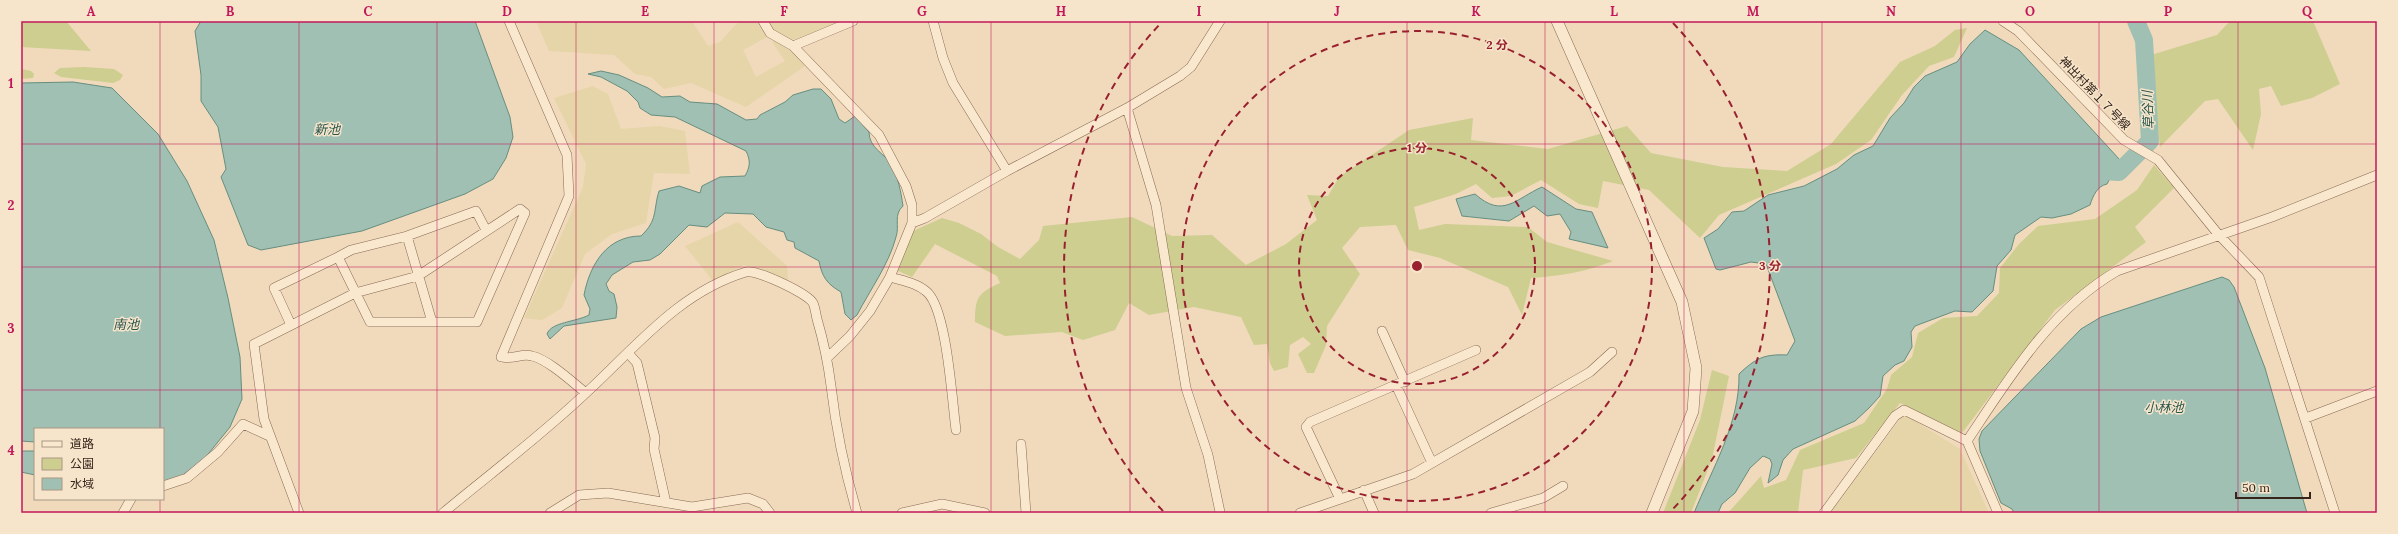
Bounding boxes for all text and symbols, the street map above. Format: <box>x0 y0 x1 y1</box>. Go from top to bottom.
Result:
text: A <box>87 3 96 20</box>
text: B <box>226 3 235 20</box>
text: C <box>364 3 373 20</box>
text: D <box>502 3 512 20</box>
text: E <box>641 3 649 20</box>
text: F <box>780 3 788 20</box>
text: G <box>917 3 927 20</box>
text: H <box>1056 3 1066 20</box>
text: I <box>1196 3 1202 20</box>
text: J <box>1334 3 1340 20</box>
text: K <box>1471 3 1481 20</box>
text: L <box>1610 3 1618 20</box>
text: M <box>1747 3 1760 20</box>
text: N <box>1886 3 1896 20</box>
text: O <box>2025 3 2035 20</box>
text: P <box>2164 3 2173 20</box>
text: Q <box>2302 3 2313 20</box>
text: 2 分 <box>1486 37 1508 52</box>
street label: 神出村第１７号線 <box>2056 53 2134 133</box>
text: 1 <box>8 75 14 92</box>
water label: 草谷川 <box>2138 88 2158 130</box>
water label: 新池 <box>314 121 342 138</box>
text: 1 分 <box>1407 140 1427 155</box>
text: 2 <box>8 197 15 214</box>
text: 3 分 <box>1759 258 1781 273</box>
centre of rings <box>1410 259 1424 273</box>
water label: 南池 <box>113 316 141 333</box>
text: 3 <box>7 320 15 337</box>
water label: 小林池 <box>2144 399 2185 416</box>
legend <box>34 428 164 500</box>
text: 道路 <box>70 436 94 451</box>
text: 4 <box>7 442 15 459</box>
text: 公園 <box>70 456 94 471</box>
scale bar <box>2236 474 2310 500</box>
text: 水域 <box>70 476 94 491</box>
text: 50 m <box>2242 480 2270 495</box>

